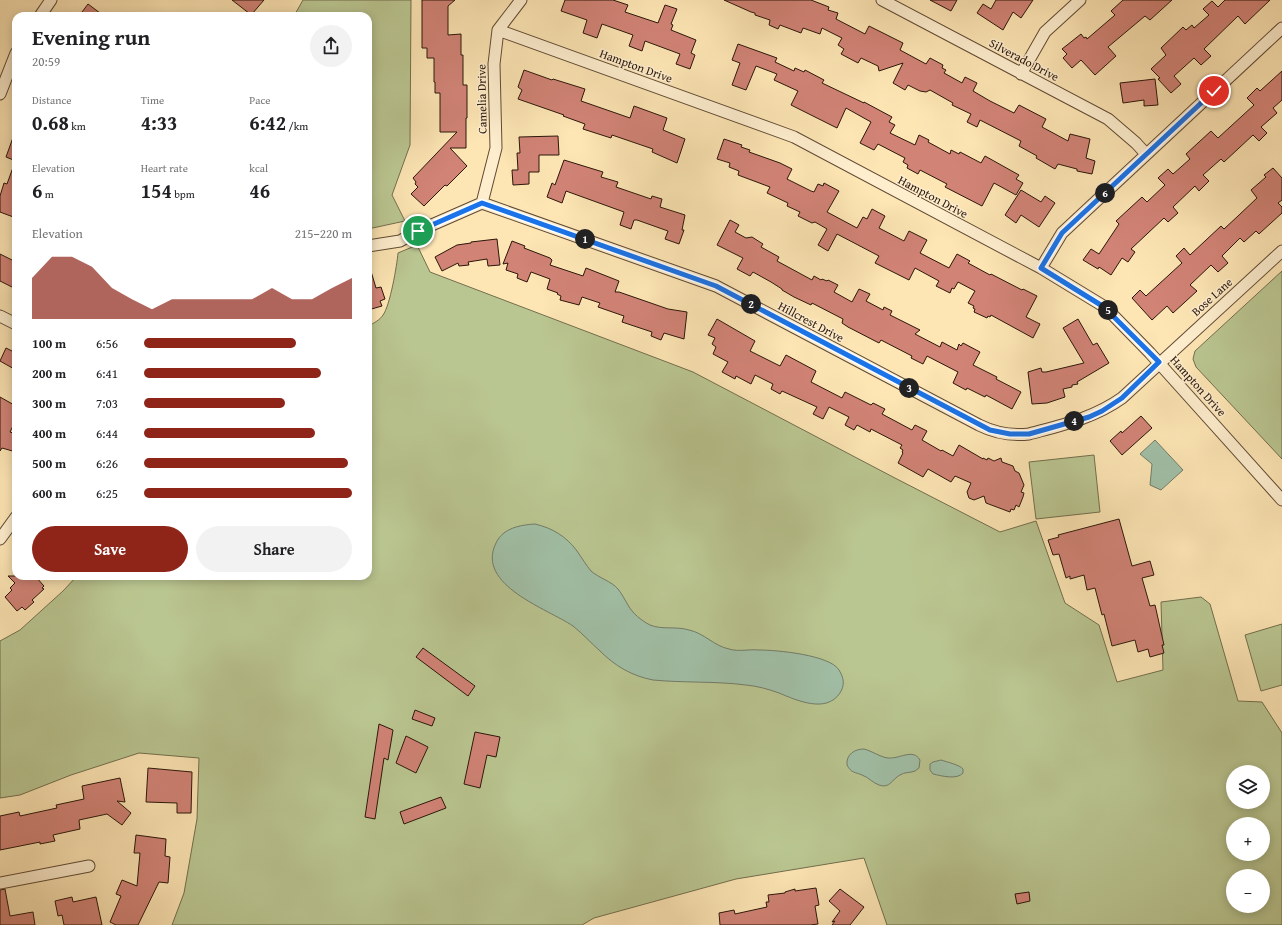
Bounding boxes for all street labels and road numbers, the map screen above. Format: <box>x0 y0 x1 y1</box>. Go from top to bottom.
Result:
street label: Silverado Drive <box>986 34 1062 85</box>
street label: Hampton Drive <box>597 44 675 87</box>
street label: Camelia Drive <box>472 64 491 134</box>
street label: Hampton Drive <box>895 171 971 222</box>
street label: Bose Lane <box>1187 273 1236 320</box>
street label: Hillcrest Drive <box>775 297 847 346</box>
street label: Hampton Drive <box>1166 352 1231 420</box>

